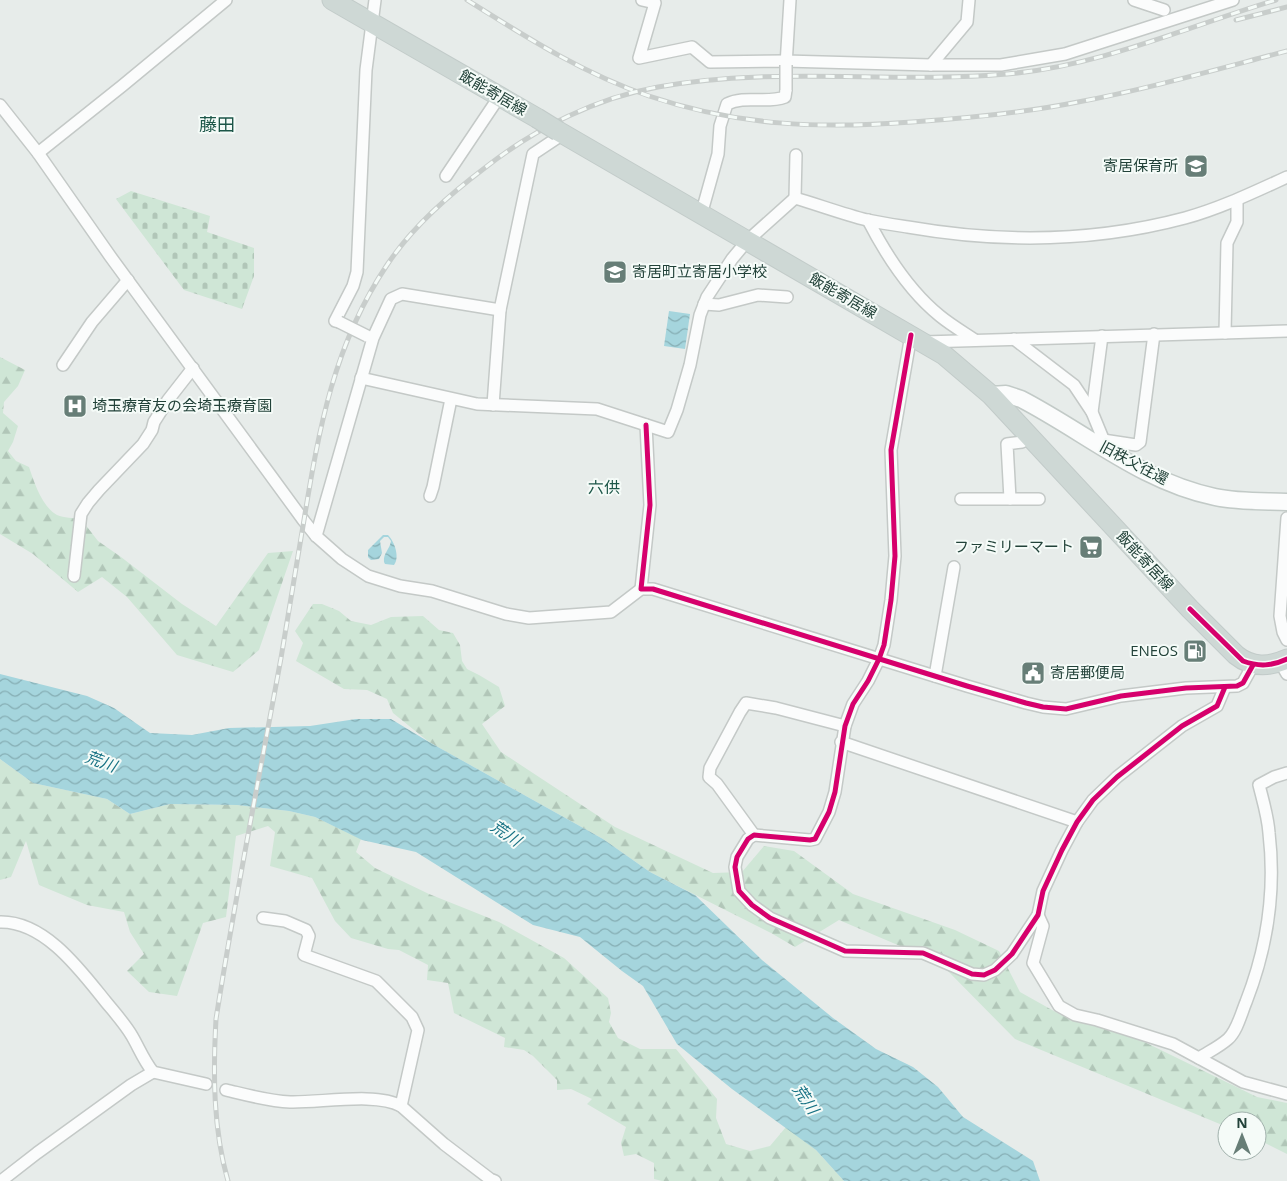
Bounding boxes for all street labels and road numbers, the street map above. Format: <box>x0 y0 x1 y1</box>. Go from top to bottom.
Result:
street label: 飯能寄居線 <box>456 65 531 120</box>
street label: 飯能寄居線 <box>806 268 881 323</box>
street label: 旧秩父往還 <box>1097 436 1172 489</box>
street label: 飯能寄居線 <box>1113 526 1179 595</box>

